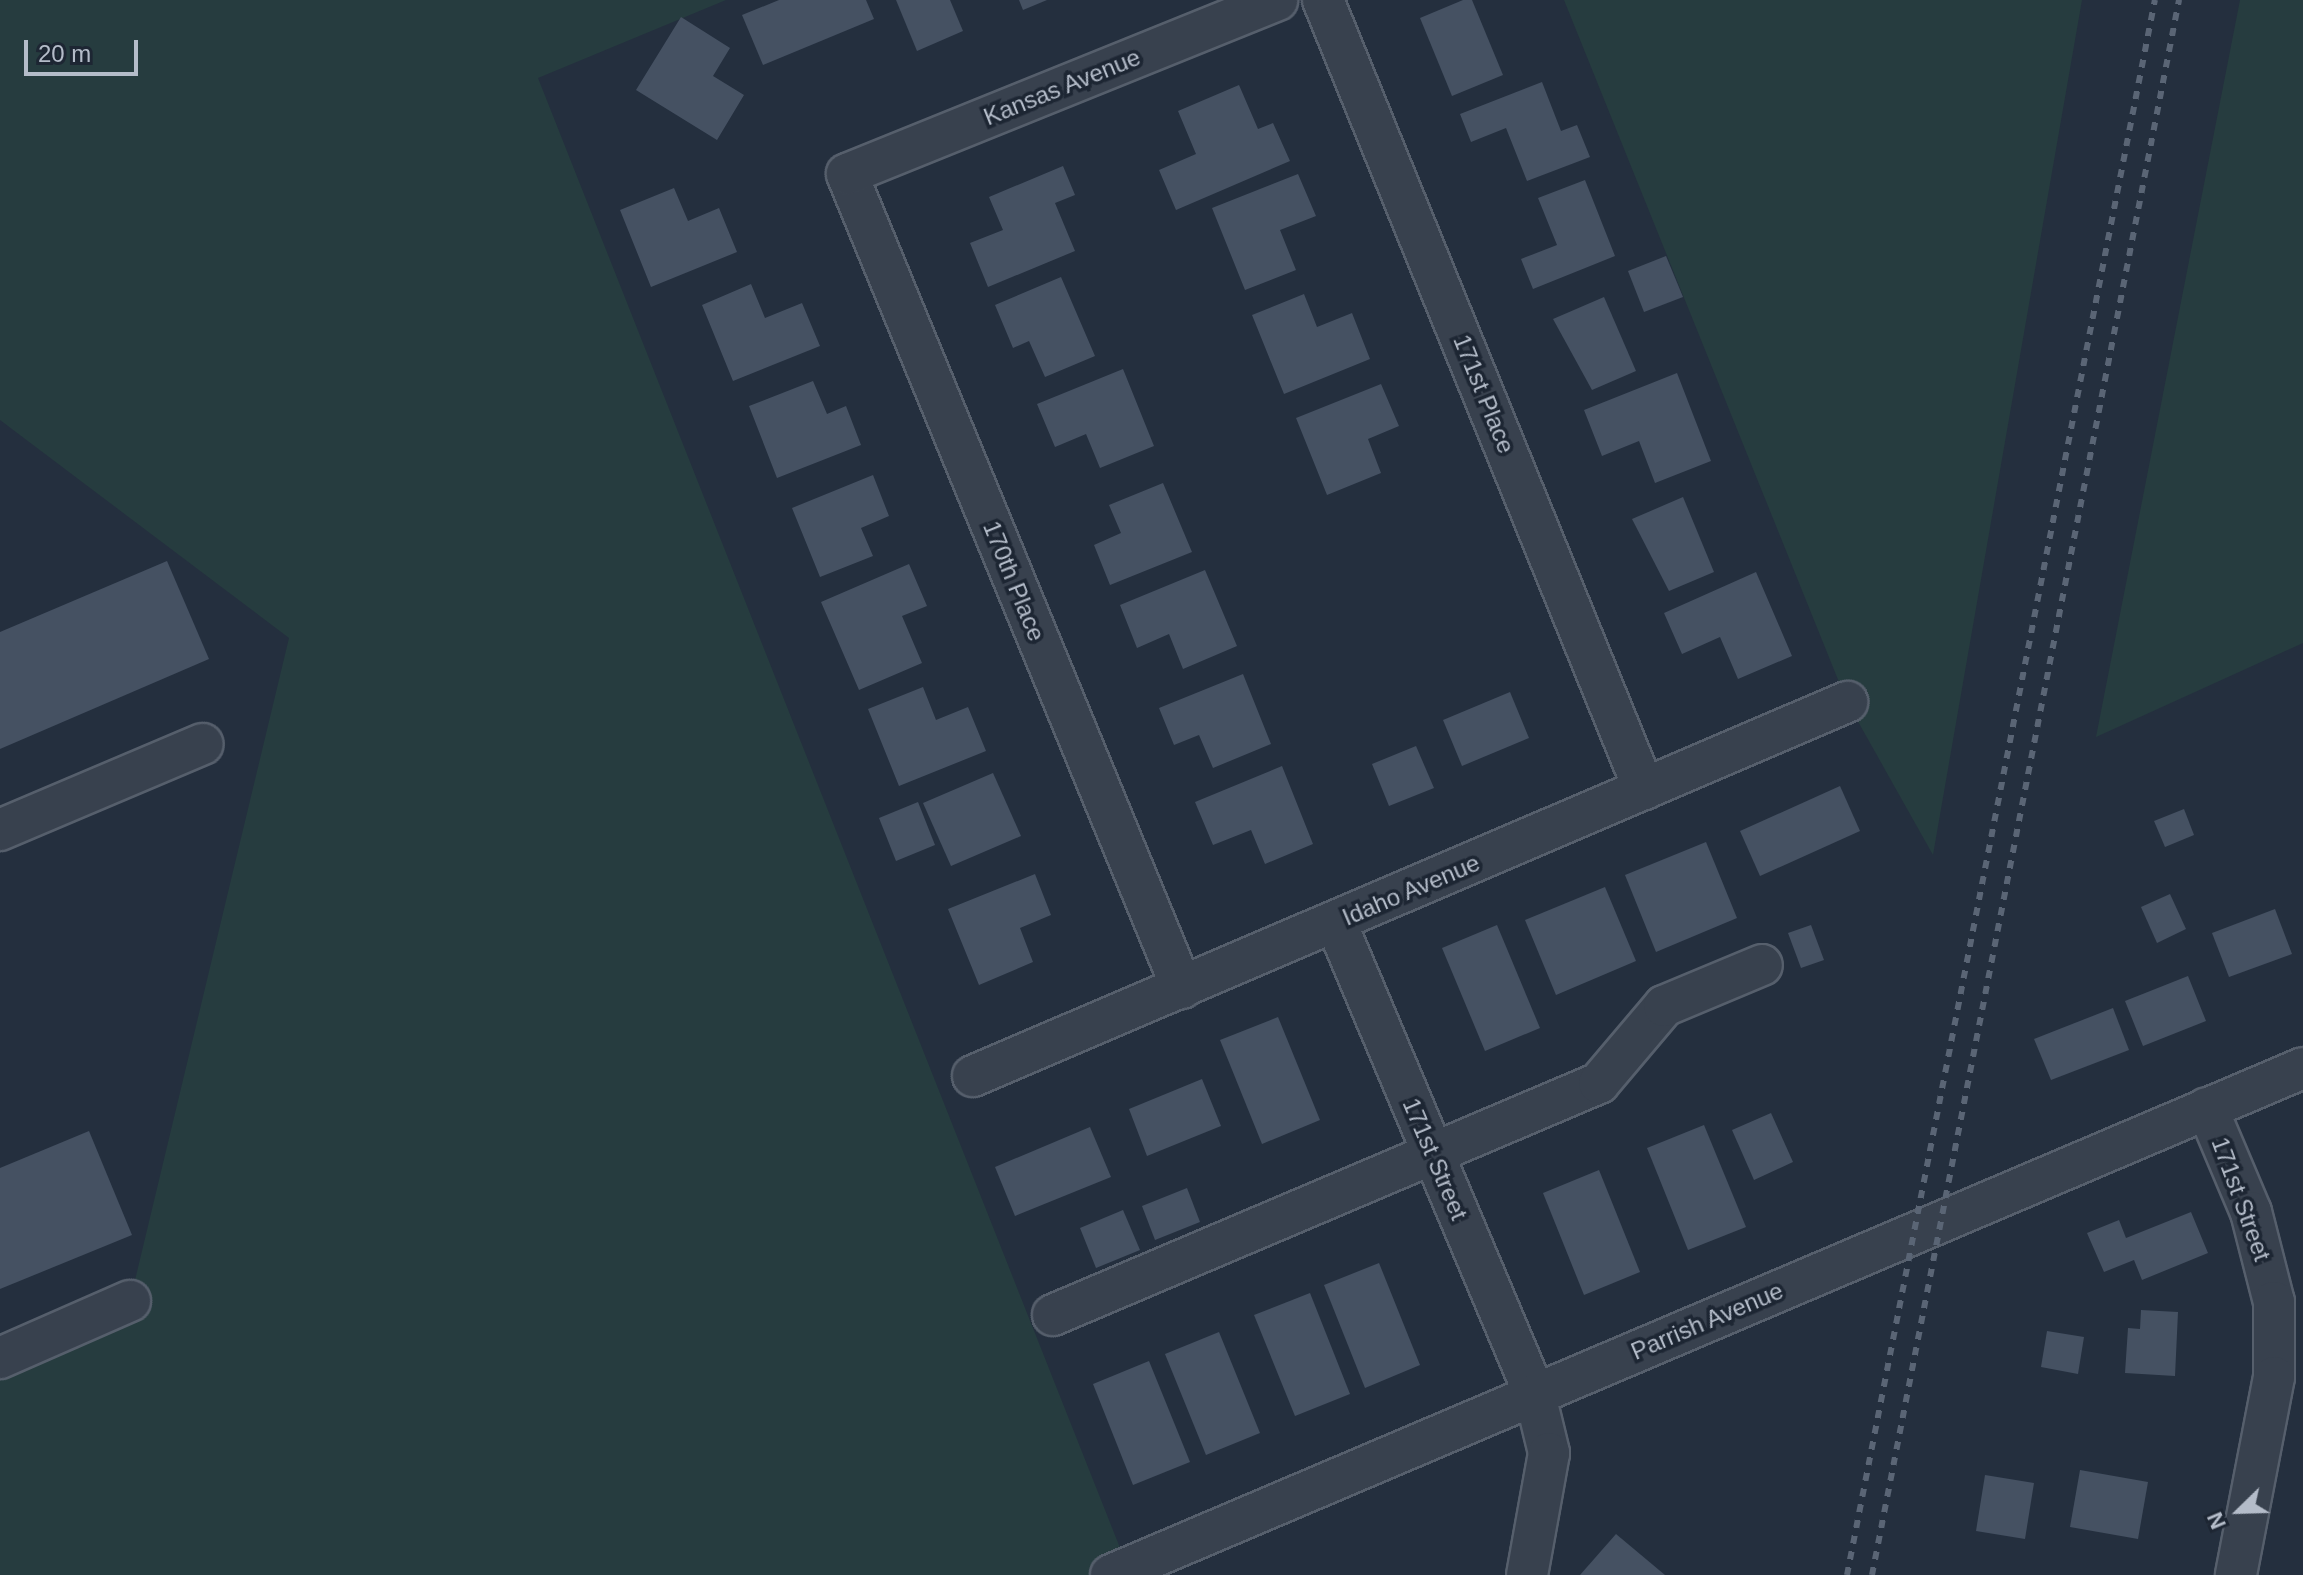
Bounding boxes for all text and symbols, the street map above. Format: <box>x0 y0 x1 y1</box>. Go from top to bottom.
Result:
scale bar <box>28 24 142 74</box>
text: 20 m <box>38 40 91 67</box>
street label: Kansas Avenue <box>979 42 1145 132</box>
street label: 171st Place <box>1447 330 1521 458</box>
street label: 170th Place <box>977 517 1051 645</box>
street label: Idaho Avenue <box>1337 848 1485 932</box>
street label: 171st Street <box>1396 1094 1474 1224</box>
street label: 171st Street <box>2205 1133 2277 1265</box>
street label: Parrish Avenue <box>1626 1276 1788 1366</box>
north arrow <box>2199 1471 2279 1551</box>
text: N <box>2202 1508 2231 1533</box>

